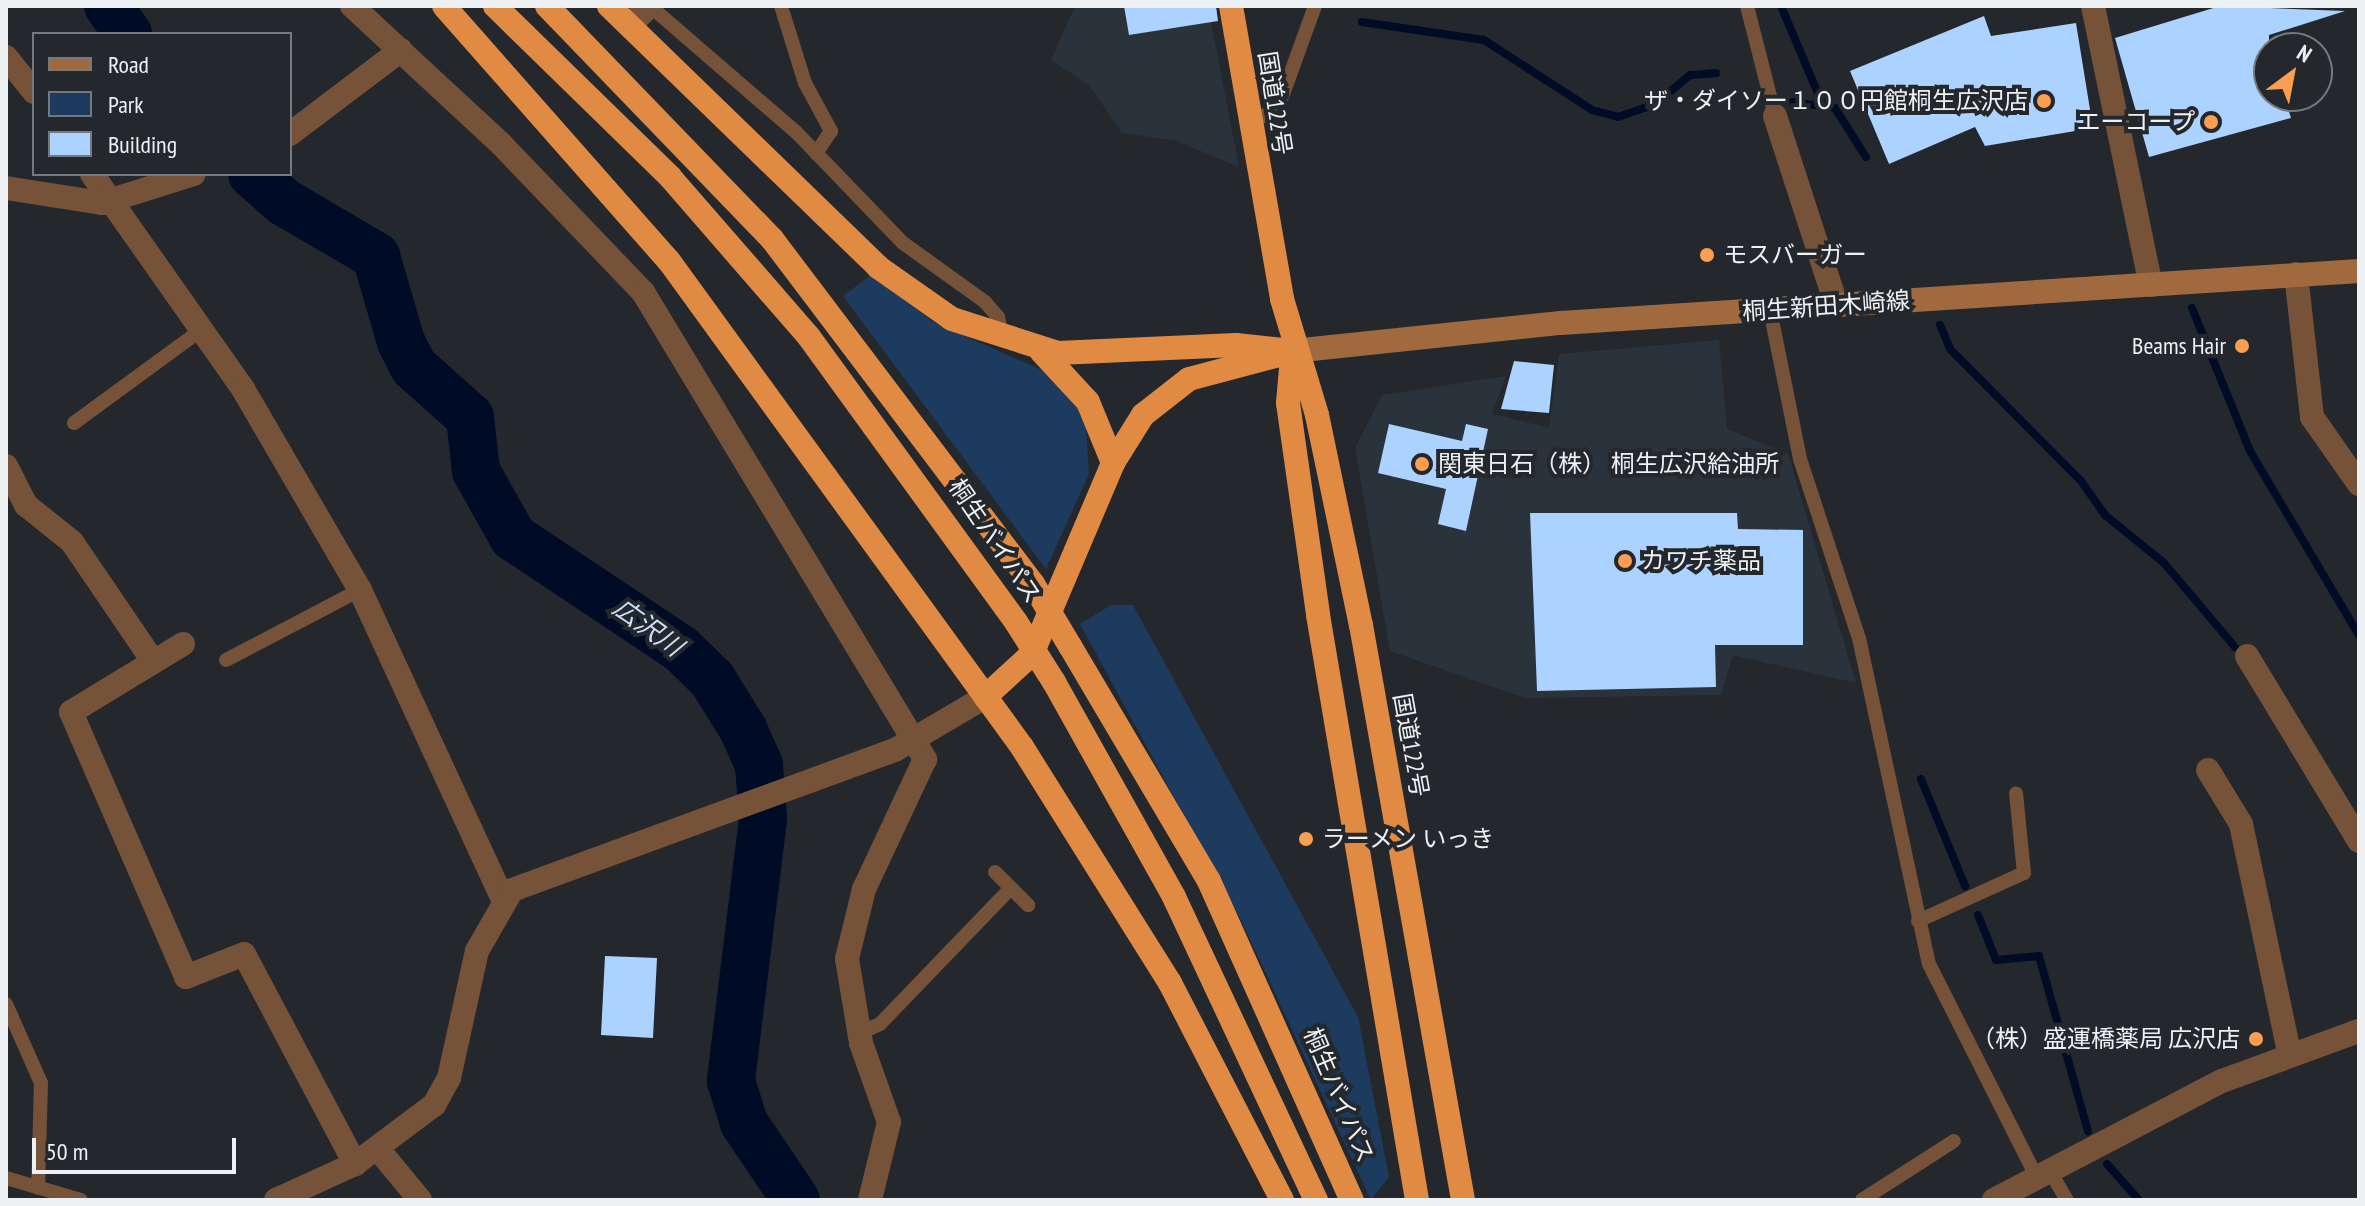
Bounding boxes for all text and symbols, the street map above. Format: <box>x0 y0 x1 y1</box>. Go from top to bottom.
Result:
legend <box>32 32 292 176</box>
north arrow <box>2253 32 2333 112</box>
text: N <box>2292 38 2317 68</box>
text: Road <box>108 49 149 80</box>
street label: 国道122号 <box>1253 49 1297 157</box>
place label: ザ・ダイソー１００円館桐生広沢店 <box>1644 87 2028 115</box>
text: Park <box>108 89 144 120</box>
marker: ザ・ダイソー１００円館桐生広沢店 <box>2035 92 2053 110</box>
place label: エーコープ <box>2075 108 2195 136</box>
marker: エーコープ <box>2202 113 2220 131</box>
text: Building <box>108 129 177 160</box>
place label: モスバーガー <box>1723 241 1867 269</box>
marker: モスバーガー <box>1698 246 1716 264</box>
street label: 桐生新田木崎線 <box>1741 286 1911 326</box>
place label: Beams Hair <box>2132 332 2226 360</box>
marker: Beams Hair <box>2233 337 2251 355</box>
place label: 関東日石（株） 桐生広沢給油所 <box>1438 450 1779 478</box>
marker: 関東日石（株） 桐生広沢給油所 <box>1413 455 1431 473</box>
street label: 桐生バイパス <box>943 473 1047 609</box>
place label: カワチ薬品 <box>1641 547 1761 575</box>
marker: カワチ薬品 <box>1616 552 1634 570</box>
water label: 広沢川 <box>607 591 689 663</box>
street label: 国道122号 <box>1388 691 1434 799</box>
place label: ラーメン いっき <box>1322 825 1495 853</box>
marker: ラーメン いっき <box>1297 830 1315 848</box>
street label: 桐生バイパス <box>1298 1023 1380 1167</box>
place label: （株）盛運橋薬局 広沢店 <box>1971 1025 2240 1053</box>
marker: （株）盛運橋薬局 広沢店 <box>2247 1030 2265 1048</box>
scale bar <box>36 1122 240 1172</box>
text: 50 m <box>46 1136 88 1167</box>

